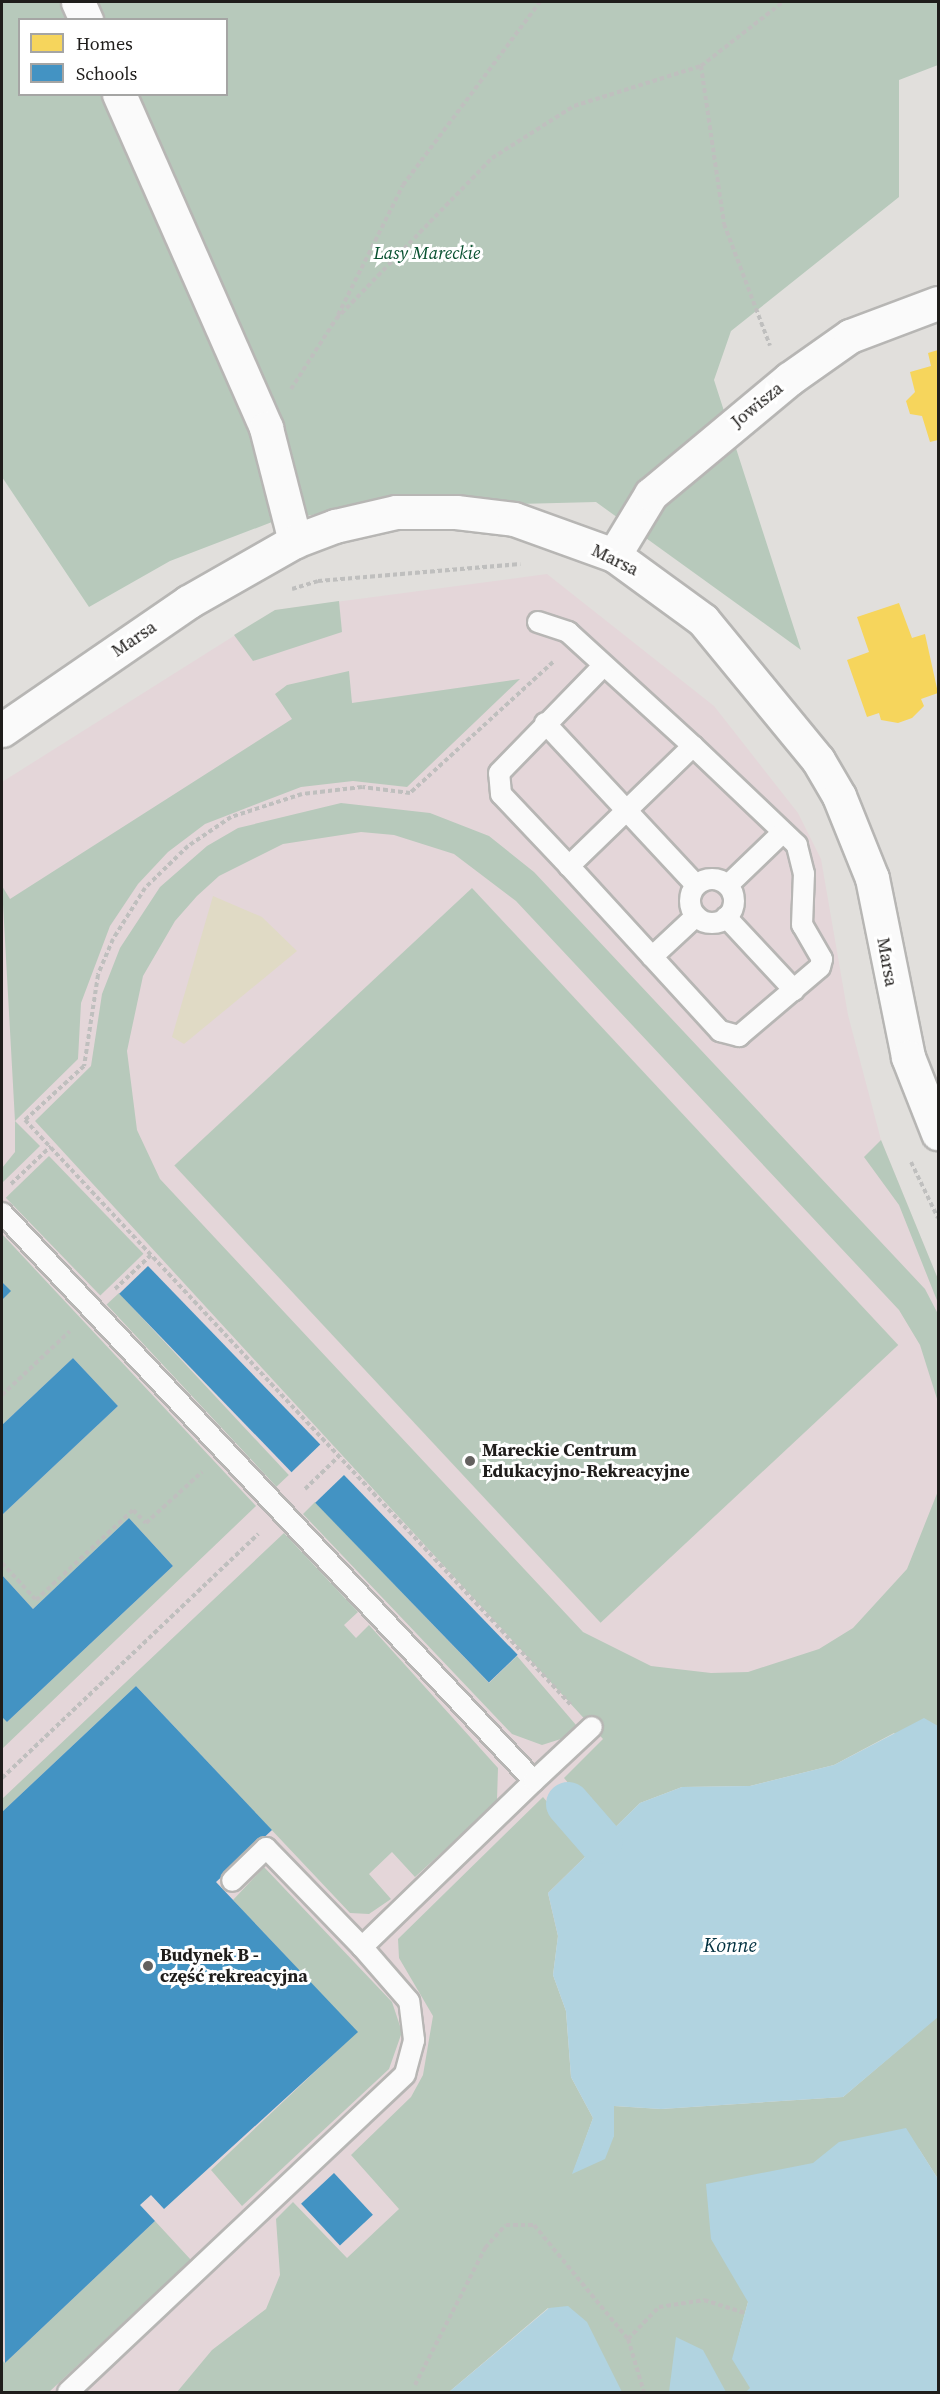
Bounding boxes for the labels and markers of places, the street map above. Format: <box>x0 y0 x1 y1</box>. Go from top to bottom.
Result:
place label: Mareckie Centrum Edukacyjno-Rekreacyjne <box>482 1440 690 1482</box>
marker: Mareckie Centrum Edukacyjno-Rekreacyjne <box>463 1454 477 1468</box>
place label: Budynek B - część rekreacyjna <box>160 1945 308 1988</box>
marker: Budynek B - część rekreacyjna <box>141 1959 155 1973</box>

